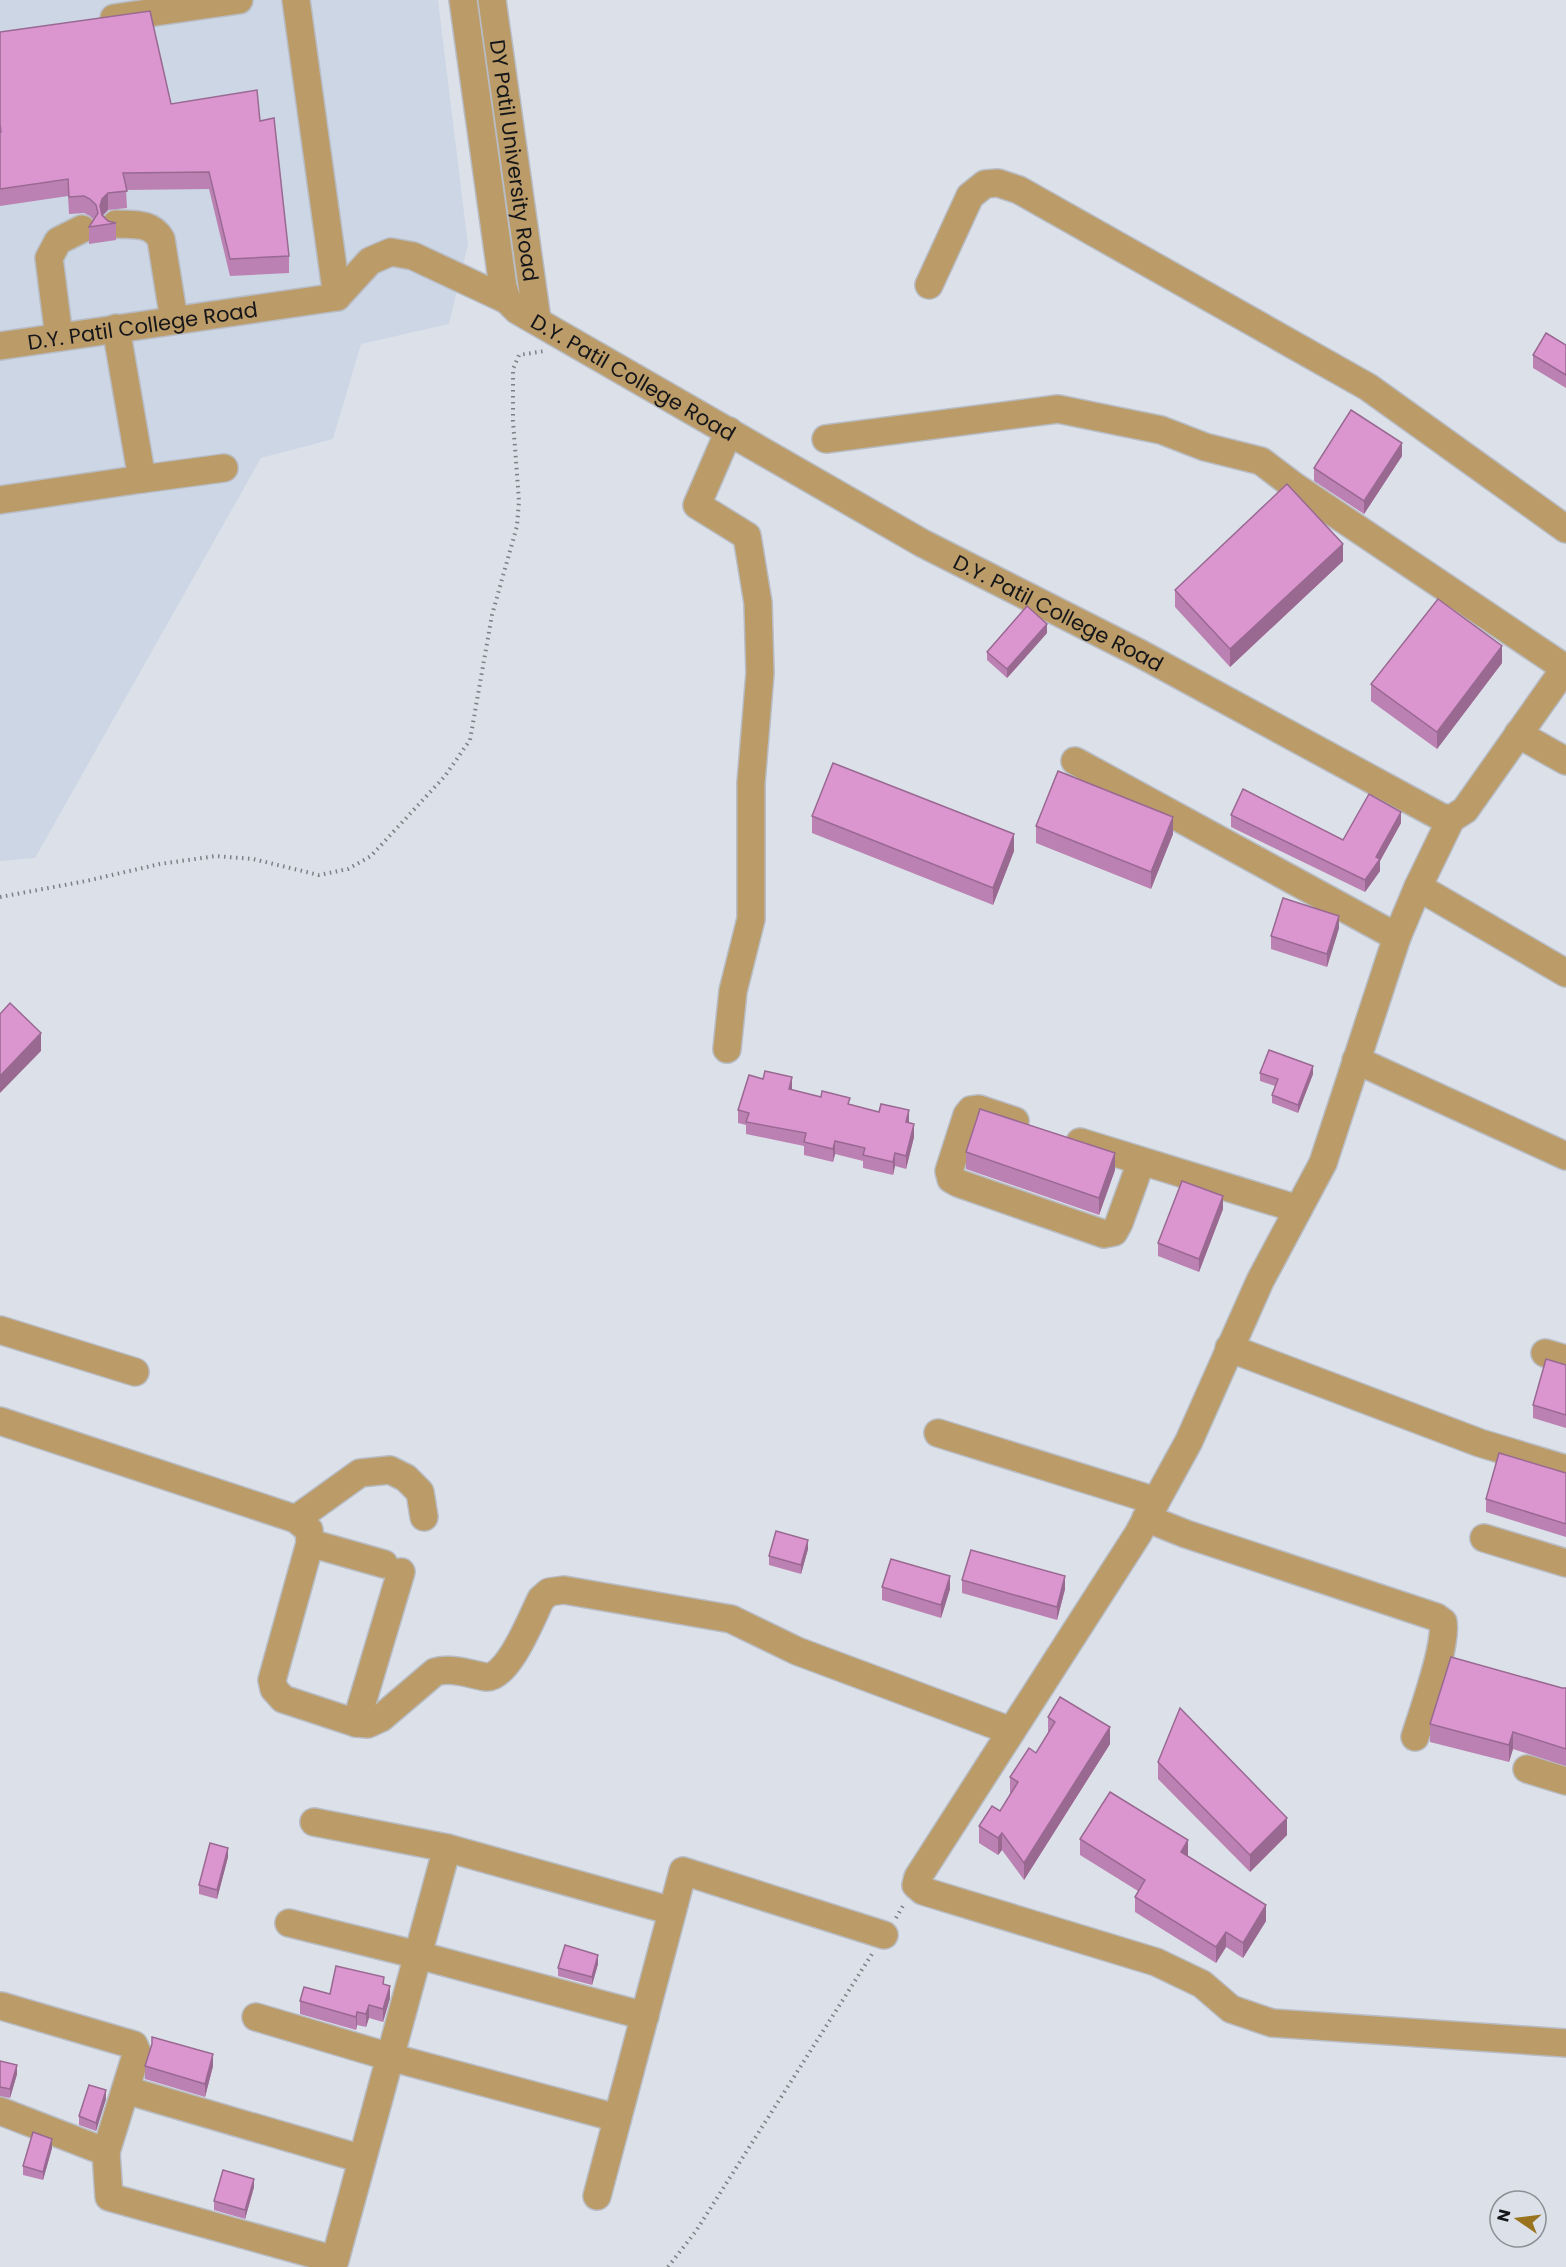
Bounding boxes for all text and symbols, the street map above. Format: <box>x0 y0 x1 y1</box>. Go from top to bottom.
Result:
street label: DY Patil University Road <box>483 38 546 283</box>
street label: D.Y. Patil College Road <box>26 294 259 356</box>
street label: D.Y. Patil College Road <box>526 307 741 447</box>
street label: D.Y. Patil College Road <box>949 547 1169 678</box>
north arrow <box>1488 2189 1548 2249</box>
text: N <box>1491 2207 1517 2224</box>

